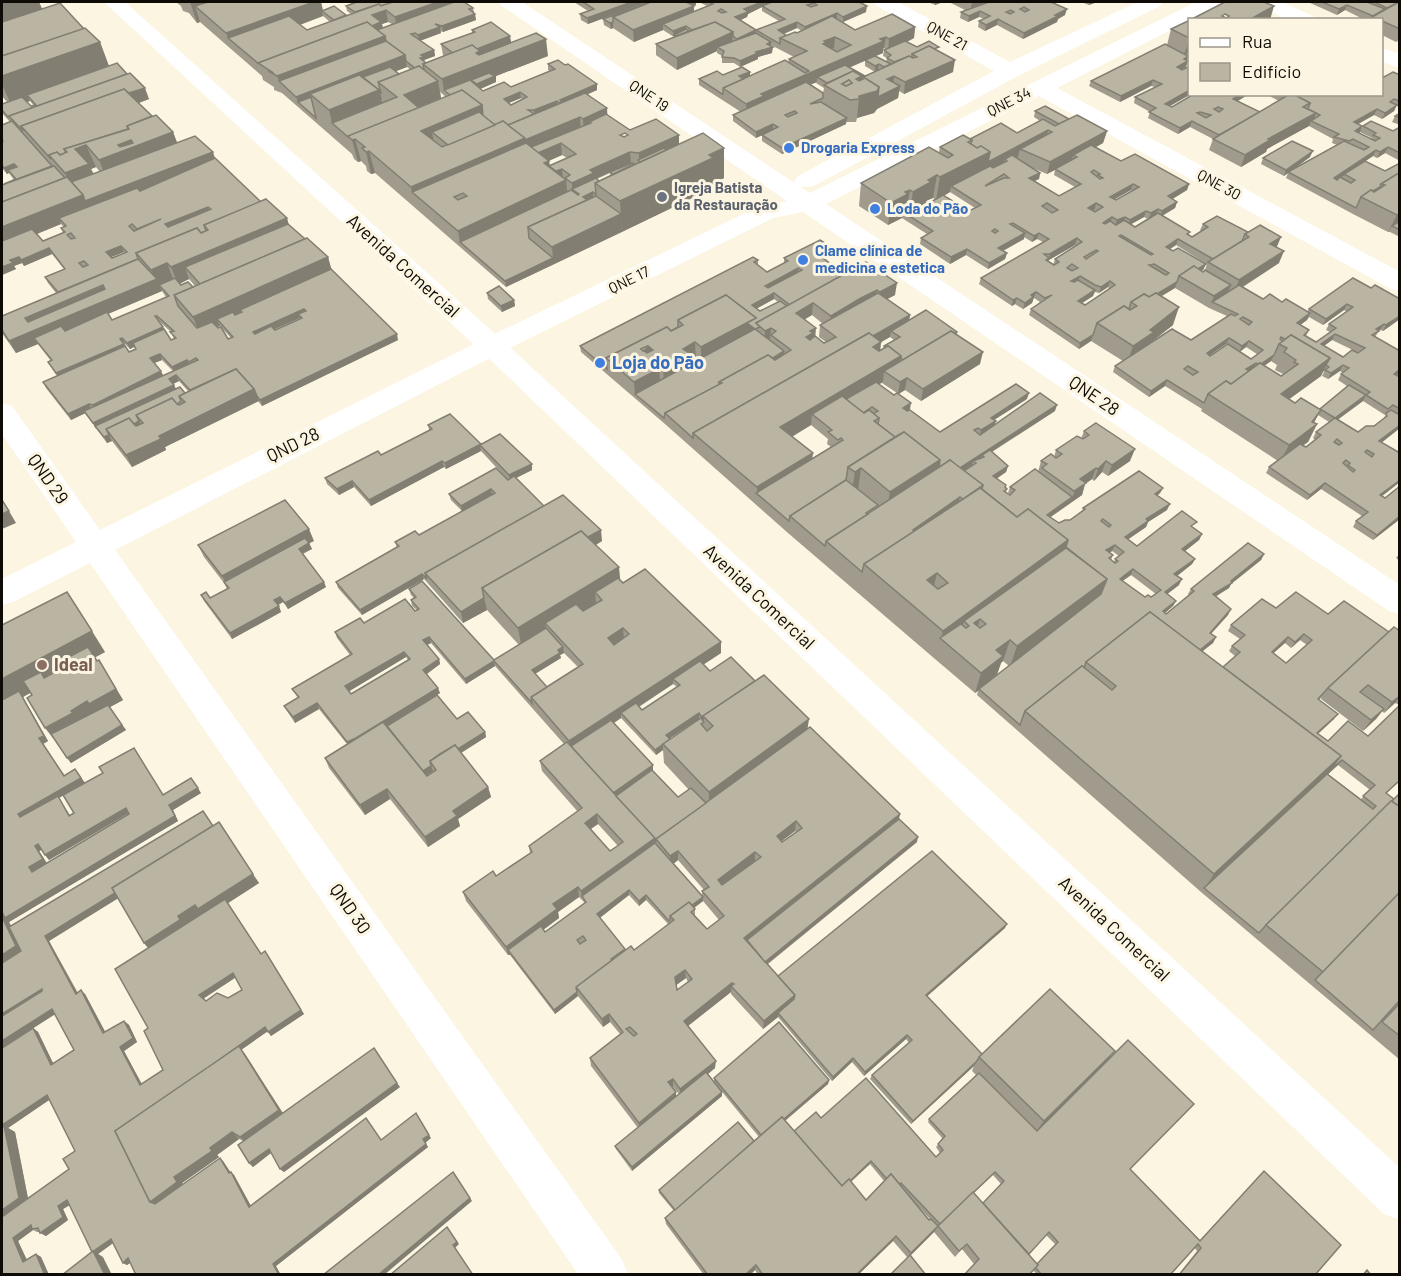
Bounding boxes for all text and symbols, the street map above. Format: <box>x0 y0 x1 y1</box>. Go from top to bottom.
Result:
street label: QNE 21 <box>924 17 971 54</box>
legend <box>1188 18 1383 96</box>
text: Rua <box>1242 30 1272 52</box>
text: Edifício <box>1242 60 1301 82</box>
street label: QNE 19 <box>626 75 673 115</box>
street label: QNE 34 <box>984 83 1033 120</box>
place label: Drogaria Express <box>801 138 915 156</box>
marker: Drogaria Express <box>782 141 796 155</box>
street label: QNE 30 <box>1195 165 1244 203</box>
place label: Igreja Batista da Restauração <box>674 178 778 213</box>
marker: Igreja Batista da Restauração <box>655 190 669 204</box>
place label: Loda do Pão <box>887 199 968 217</box>
marker: Loda do Pão <box>868 202 882 216</box>
street label: Avenida Comercial <box>343 209 465 322</box>
place label: Clame clínica de medicina e estetica <box>815 241 945 276</box>
marker: Clame clínica de medicina e estetica <box>796 253 810 267</box>
street label: QNE 17 <box>605 262 652 297</box>
place label: Loja do Pão <box>612 351 704 373</box>
marker: Loja do Pão <box>593 356 607 370</box>
street label: QNE 28 <box>1065 370 1124 420</box>
street label: QND 28 <box>263 422 323 466</box>
street label: QND 29 <box>24 449 74 508</box>
street label: Avenida Comercial <box>700 539 820 653</box>
place label: Ideal <box>54 653 93 675</box>
marker: Ideal <box>35 658 49 672</box>
street label: Avenida Comercial <box>1055 871 1175 985</box>
street label: QND 30 <box>326 879 376 938</box>

